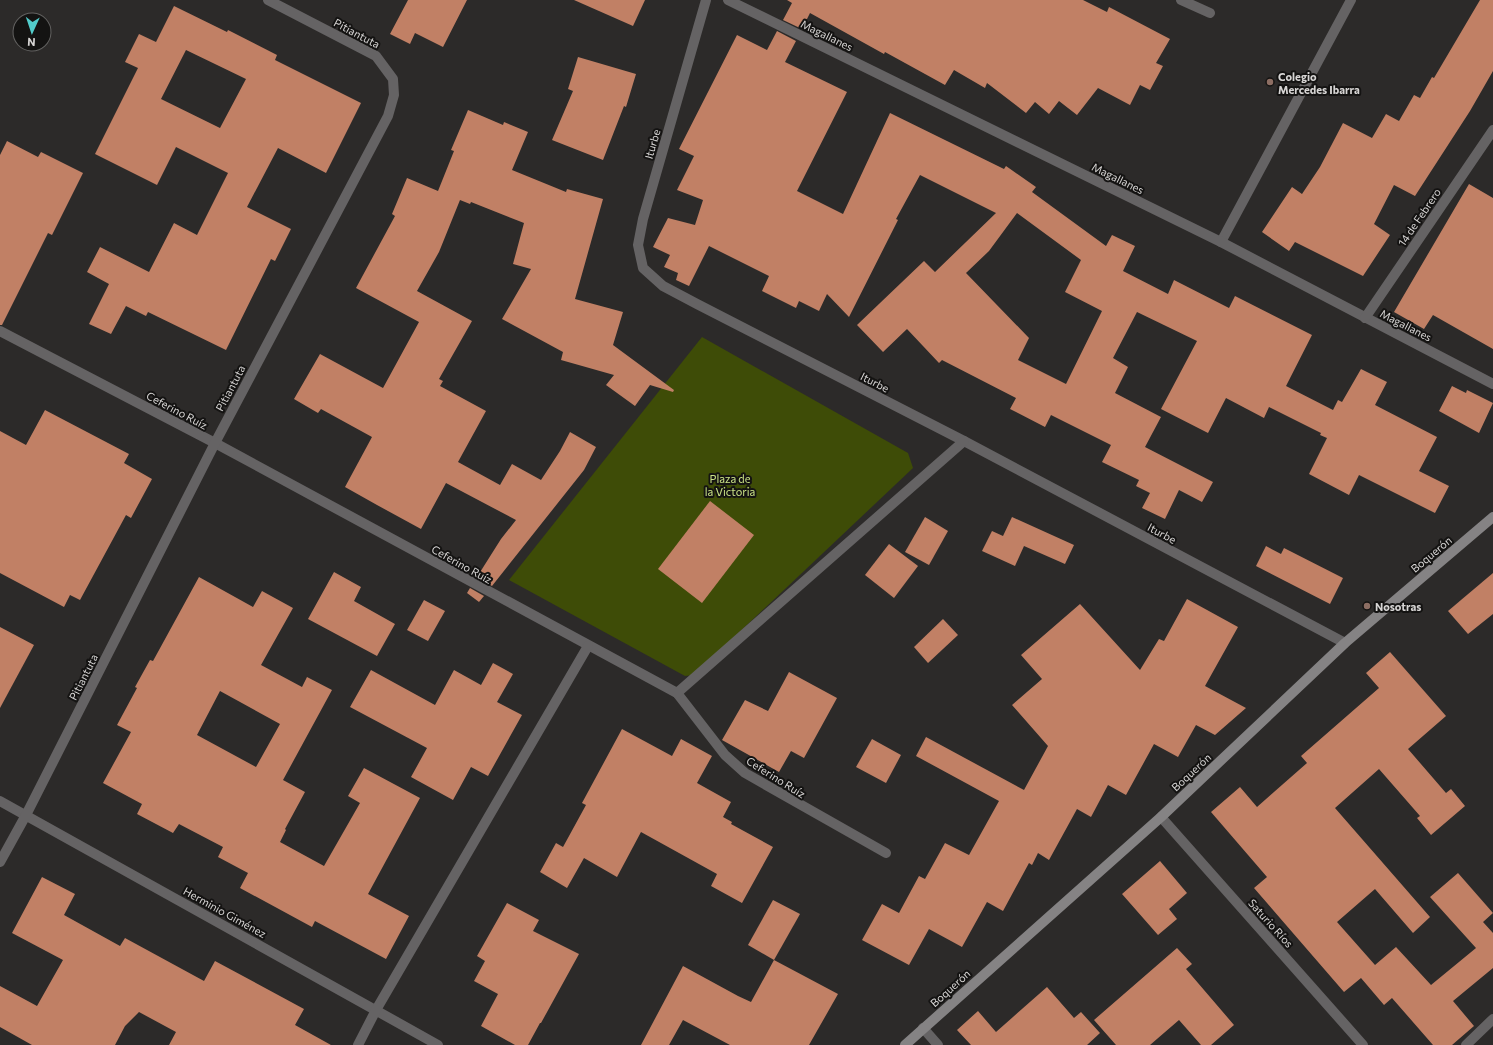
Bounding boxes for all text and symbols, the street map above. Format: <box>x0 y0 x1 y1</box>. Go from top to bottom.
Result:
north arrow <box>12 12 52 52</box>
street label: Pitiantuta <box>332 16 382 50</box>
street label: Magallanes <box>799 17 855 53</box>
text: N <box>27 36 36 49</box>
place label: Colegio Mercedes Ibarra <box>1278 70 1360 96</box>
marker: Colegio Mercedes Ibarra <box>1265 77 1275 87</box>
street label: Iturbe <box>642 127 662 160</box>
street label: Magallanes <box>1090 160 1146 196</box>
street label: 14 de Febrero <box>1395 185 1443 248</box>
street label: Magallanes <box>1378 306 1434 344</box>
street label: Pitiantuta <box>213 363 247 413</box>
street label: Iturbe <box>858 369 892 395</box>
street label: Ceferino Ruíz <box>144 389 210 432</box>
park label: Plaza de la Victoria <box>705 472 755 498</box>
street label: Iturbe <box>1146 520 1179 546</box>
street label: Boquerón <box>1408 533 1454 575</box>
street label: Ceferino Ruíz <box>430 542 495 586</box>
place label: Nosotras <box>1375 600 1421 613</box>
marker: Nosotras <box>1362 601 1372 611</box>
street label: Pitiantuta <box>66 652 100 702</box>
street label: Boquerón <box>1169 750 1213 794</box>
street label: Ceferino Ruíz <box>744 754 808 801</box>
street label: Herminio Giménez <box>181 884 269 940</box>
street label: Saturio Ríos <box>1246 896 1296 950</box>
street label: Boquerón <box>927 967 973 1009</box>

